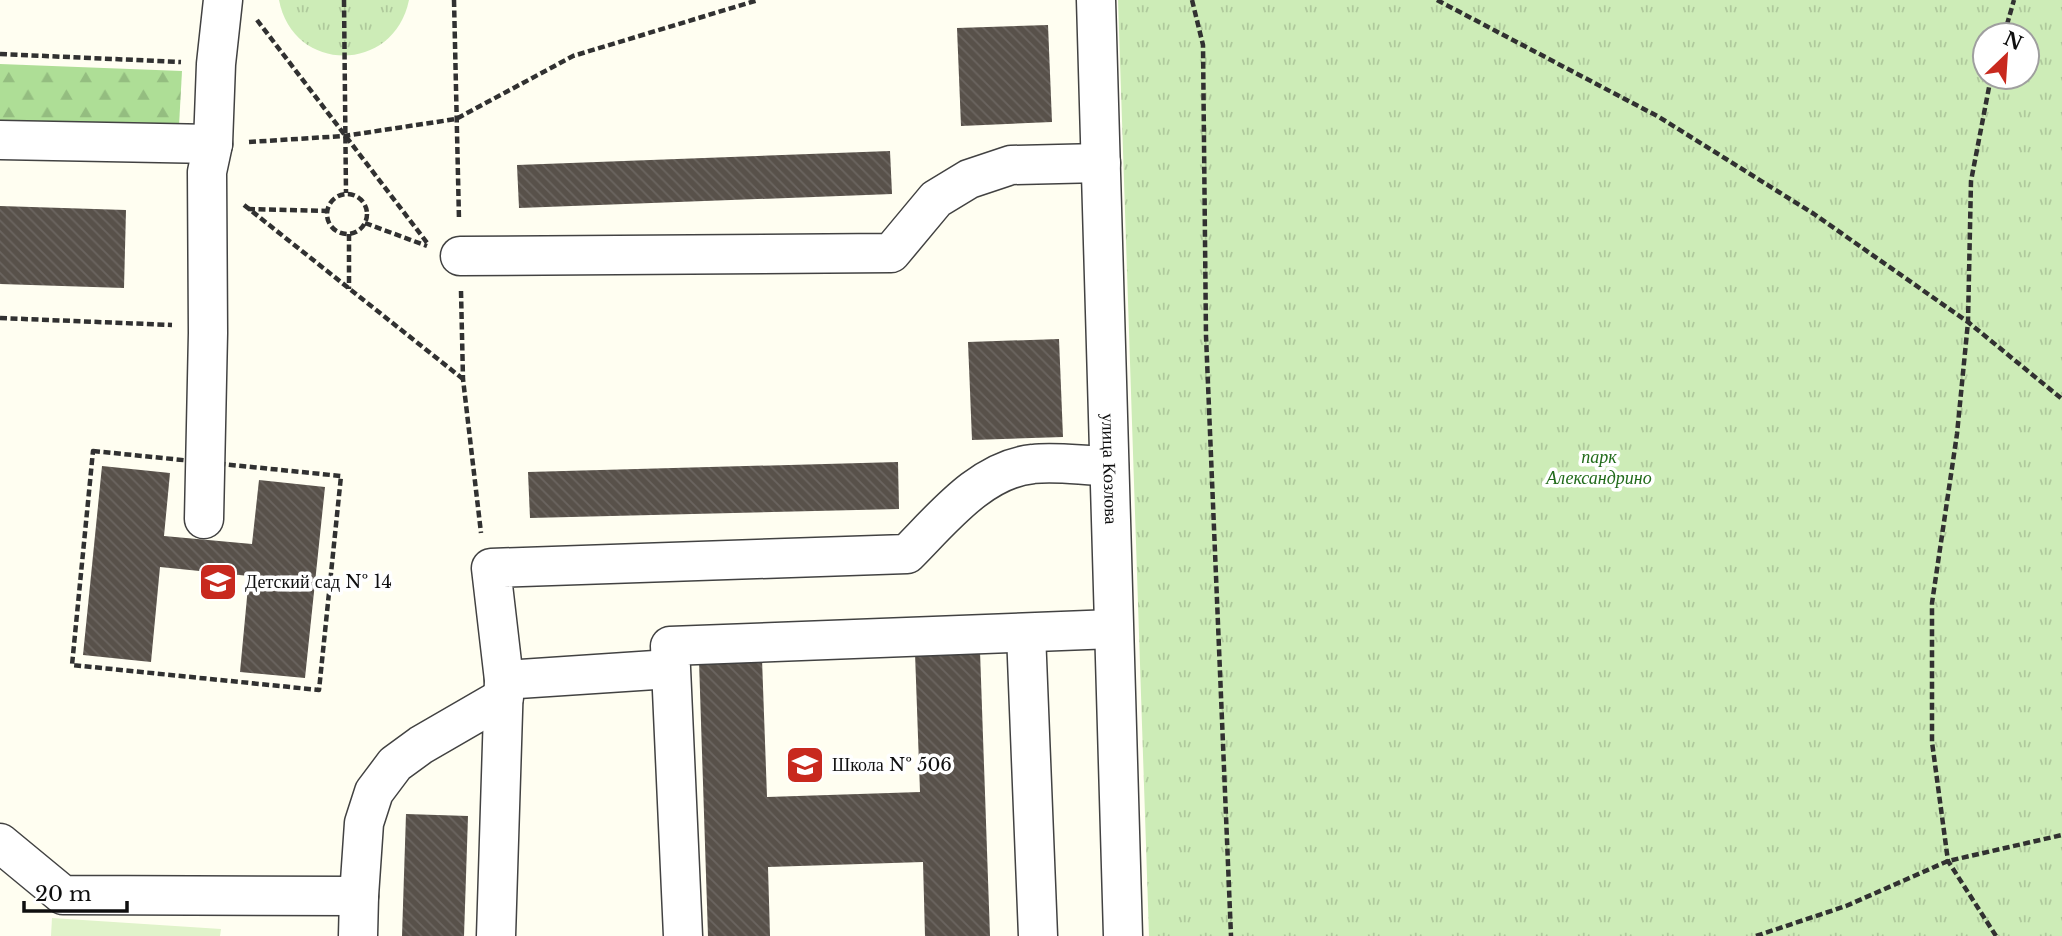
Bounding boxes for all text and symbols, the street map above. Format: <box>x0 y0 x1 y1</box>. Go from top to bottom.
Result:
north arrow <box>1971 21 2041 91</box>
text: N <box>2000 27 2026 55</box>
street label: улица Козлова <box>1097 413 1122 525</box>
park label: парк Александрино <box>1545 446 1652 489</box>
school or university icon: Детский сад № 14 <box>197 561 239 603</box>
place label: Детский сад № 14 <box>245 571 392 593</box>
school or university icon: Школа № 506 <box>784 744 826 786</box>
place label: Школа № 506 <box>832 754 952 776</box>
scale bar <box>24 870 128 914</box>
text: 20 m <box>35 881 92 907</box>

